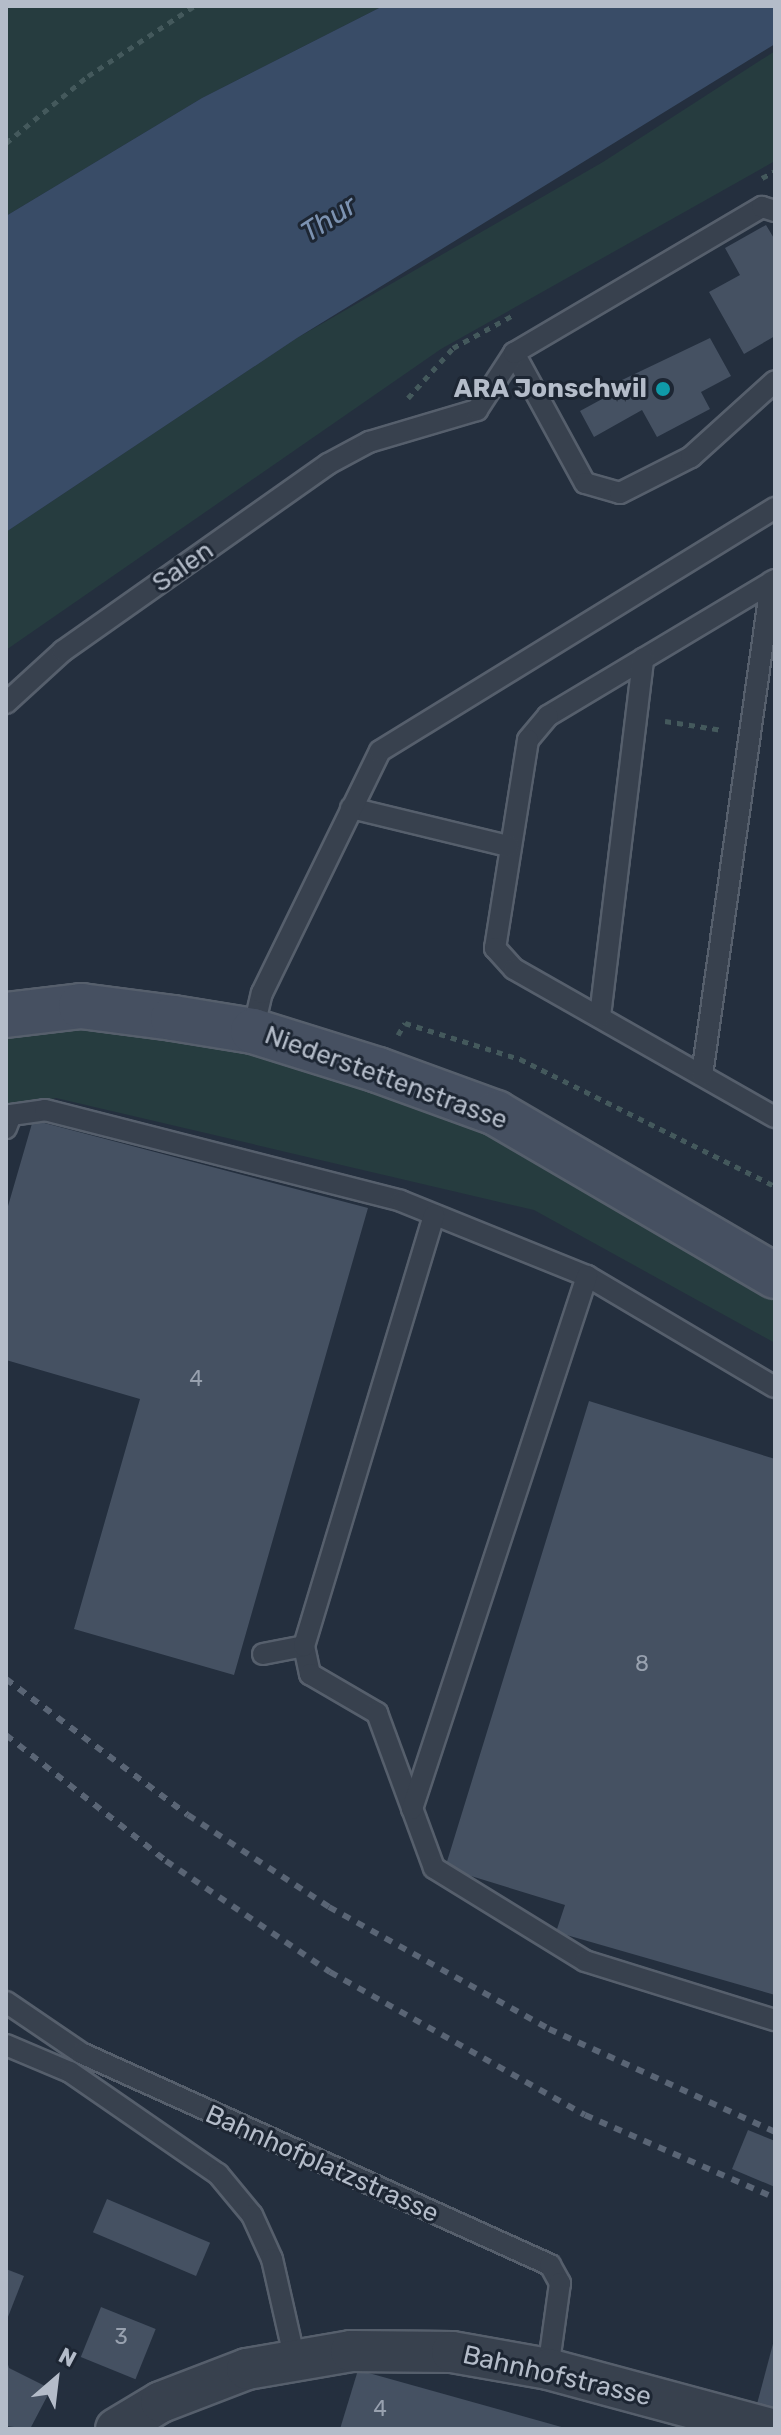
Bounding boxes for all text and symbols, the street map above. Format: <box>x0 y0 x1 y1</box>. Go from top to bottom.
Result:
water label: Thur <box>295 189 363 249</box>
place label: ARA Jonschwil <box>453 373 647 405</box>
marker: ARA Jonschwil <box>654 380 672 398</box>
street label: Salen <box>147 535 219 599</box>
street label: Niederstettenstrasse <box>260 1020 512 1136</box>
house number: 4 <box>189 1366 203 1392</box>
house number: 8 <box>635 1651 649 1677</box>
street label: Bahnhofplatzstrasse <box>201 2099 443 2229</box>
house number: 3 <box>114 2324 128 2350</box>
north arrow <box>16 2339 96 2419</box>
street label: Bahnhofstrasse <box>460 2339 654 2413</box>
text: N <box>54 2342 81 2373</box>
house number: 4 <box>373 2396 387 2422</box>

